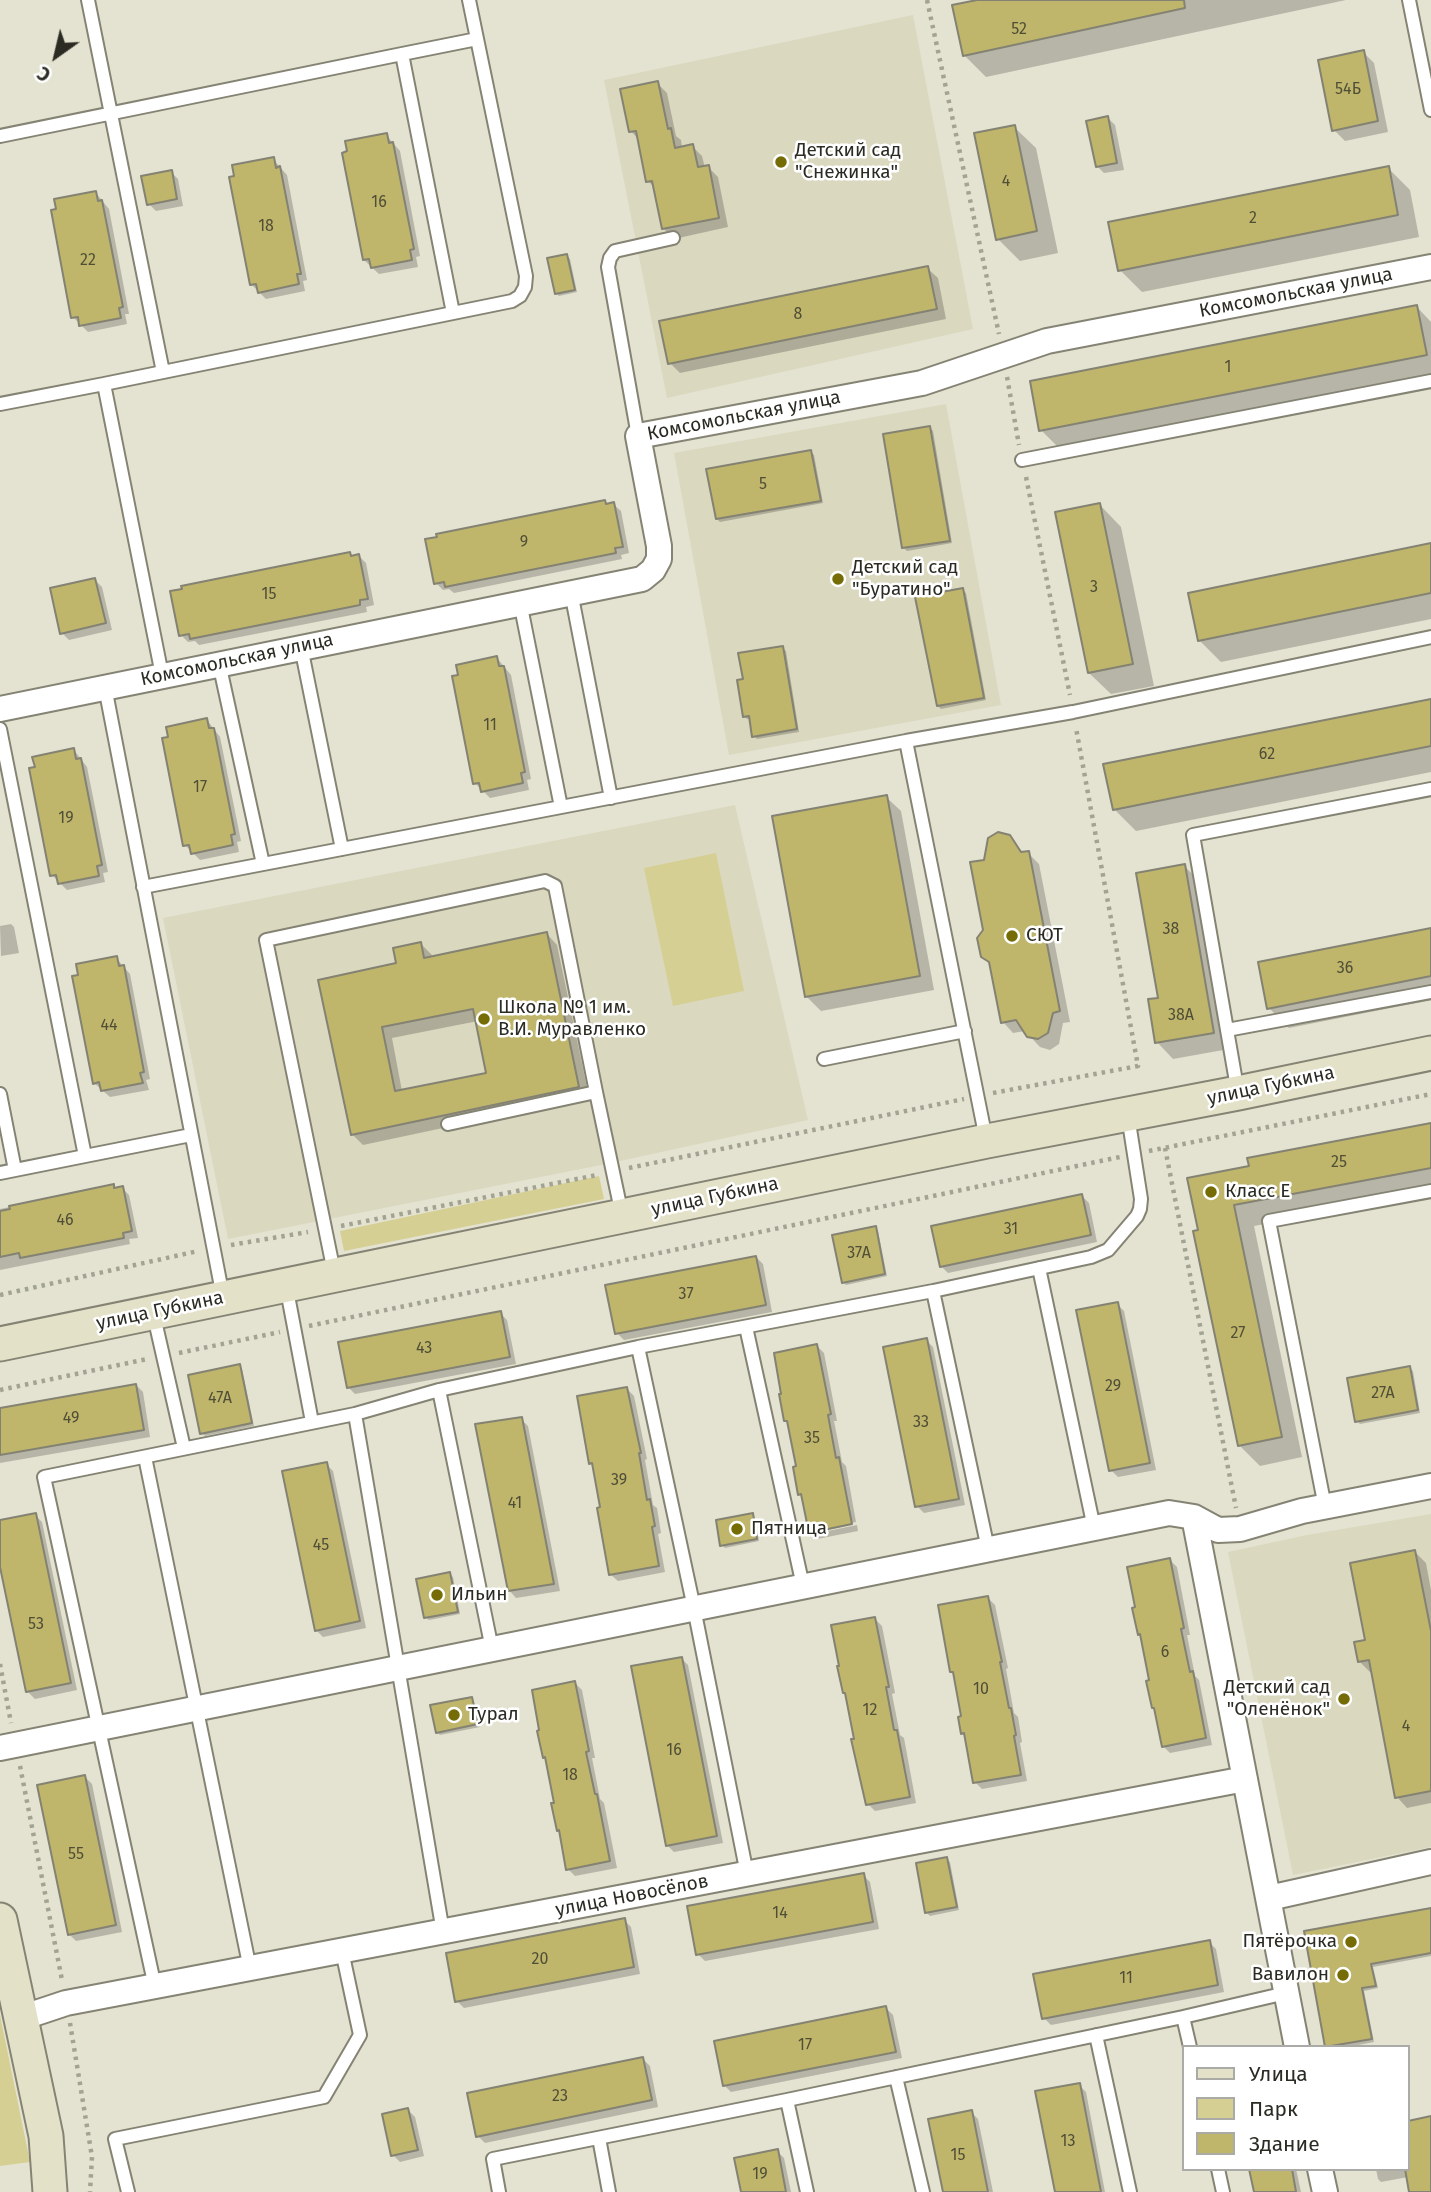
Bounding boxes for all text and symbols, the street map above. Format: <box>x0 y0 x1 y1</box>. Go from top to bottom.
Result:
house number: 52 <box>1011 20 1027 40</box>
north arrow <box>21 21 91 91</box>
text: С <box>33 61 55 86</box>
house number: 54Б <box>1335 80 1361 100</box>
place label: Детский сад "Снежинка" <box>795 140 901 184</box>
marker: Детский сад "Снежинка" <box>773 154 789 170</box>
house number: 4 <box>1002 172 1010 192</box>
house number: 16 <box>371 193 387 213</box>
house number: 2 <box>1249 209 1257 229</box>
house number: 18 <box>258 217 274 237</box>
house number: 22 <box>80 251 96 271</box>
street label: Комсомольская улица <box>1197 263 1395 323</box>
house number: 8 <box>794 305 802 325</box>
house number: 1 <box>1225 358 1231 378</box>
street label: Комсомольская улица <box>645 386 843 446</box>
house number: 5 <box>759 475 767 495</box>
house number: 9 <box>520 533 528 553</box>
place label: Детский сад "Буратино" <box>852 557 958 601</box>
marker: Детский сад "Буратино" <box>830 571 846 587</box>
house number: 3 <box>1090 578 1098 598</box>
house number: 15 <box>262 585 276 605</box>
street label: Комсомольская улица <box>139 628 335 692</box>
house number: 11 <box>483 716 497 736</box>
house number: 62 <box>1259 745 1275 765</box>
house number: 17 <box>193 778 207 798</box>
house number: 19 <box>58 809 74 829</box>
house number: 38 <box>1163 920 1179 940</box>
place label: СЮТ <box>1026 925 1063 947</box>
marker: СЮТ <box>1004 928 1020 944</box>
house number: 36 <box>1337 959 1353 979</box>
place label: Школа № 1 им. В.И. Муравленко <box>498 997 646 1041</box>
house number: 38А <box>1168 1006 1194 1026</box>
marker: Школа № 1 им. В.И. Муравленко <box>476 1011 492 1027</box>
house number: 44 <box>100 1016 118 1036</box>
street label: улица Губкина <box>1205 1061 1337 1111</box>
house number: 25 <box>1331 1153 1347 1173</box>
street label: улица Губкина <box>649 1172 781 1222</box>
place label: Класс Е <box>1225 1181 1290 1203</box>
marker: Класс Е <box>1203 1184 1219 1200</box>
house number: 46 <box>56 1211 74 1231</box>
house number: 31 <box>1004 1220 1018 1240</box>
house number: 37А <box>847 1244 871 1264</box>
house number: 37 <box>678 1285 694 1305</box>
street label: улица Губкина <box>94 1286 226 1336</box>
house number: 27 <box>1231 1324 1245 1344</box>
house number: 43 <box>416 1339 432 1359</box>
house number: 29 <box>1105 1377 1121 1397</box>
house number: 27А <box>1371 1384 1395 1404</box>
house number: 47А <box>208 1389 232 1409</box>
house number: 49 <box>63 1409 79 1429</box>
house number: 33 <box>913 1413 929 1433</box>
house number: 35 <box>804 1429 820 1449</box>
house number: 39 <box>611 1471 627 1491</box>
house number: 41 <box>508 1494 522 1514</box>
place label: Пятница <box>751 1518 827 1540</box>
marker: Пятница <box>729 1521 745 1537</box>
house number: 45 <box>313 1536 329 1556</box>
place label: Ильин <box>451 1584 507 1606</box>
marker: Ильин <box>429 1587 445 1603</box>
house number: 53 <box>28 1615 44 1635</box>
house number: 6 <box>1161 1643 1169 1663</box>
place label: Детский сад "Оленёнок" <box>1224 1677 1330 1721</box>
house number: 10 <box>973 1680 989 1700</box>
marker: Детский сад "Оленёнок" <box>1336 1691 1352 1707</box>
house number: 12 <box>863 1701 877 1721</box>
place label: Турал <box>468 1704 519 1726</box>
marker: Турал <box>446 1707 462 1723</box>
house number: 4 <box>1402 1717 1410 1737</box>
house number: 16 <box>666 1741 682 1761</box>
house number: 18 <box>562 1766 578 1786</box>
house number: 55 <box>68 1845 84 1865</box>
street label: улица Новосёлов <box>554 1870 710 1922</box>
house number: 14 <box>772 1904 788 1924</box>
place label: Пятёрочка <box>1242 1931 1337 1953</box>
marker: Пятёрочка <box>1343 1934 1359 1950</box>
house number: 20 <box>532 1950 548 1970</box>
place label: Вавилон <box>1252 1964 1329 1986</box>
marker: Вавилон <box>1335 1967 1351 1983</box>
house number: 11 <box>1119 1969 1133 1989</box>
house number: 17 <box>798 2036 812 2056</box>
legend <box>1182 2045 1410 2171</box>
text: Улица <box>1249 2061 1308 2087</box>
house number: 23 <box>552 2087 568 2107</box>
text: Парк <box>1249 2096 1298 2122</box>
text: Здание <box>1249 2131 1320 2157</box>
house number: 13 <box>1061 2132 1075 2152</box>
house number: 15 <box>951 2146 965 2166</box>
house number: 19 <box>752 2165 768 2185</box>

